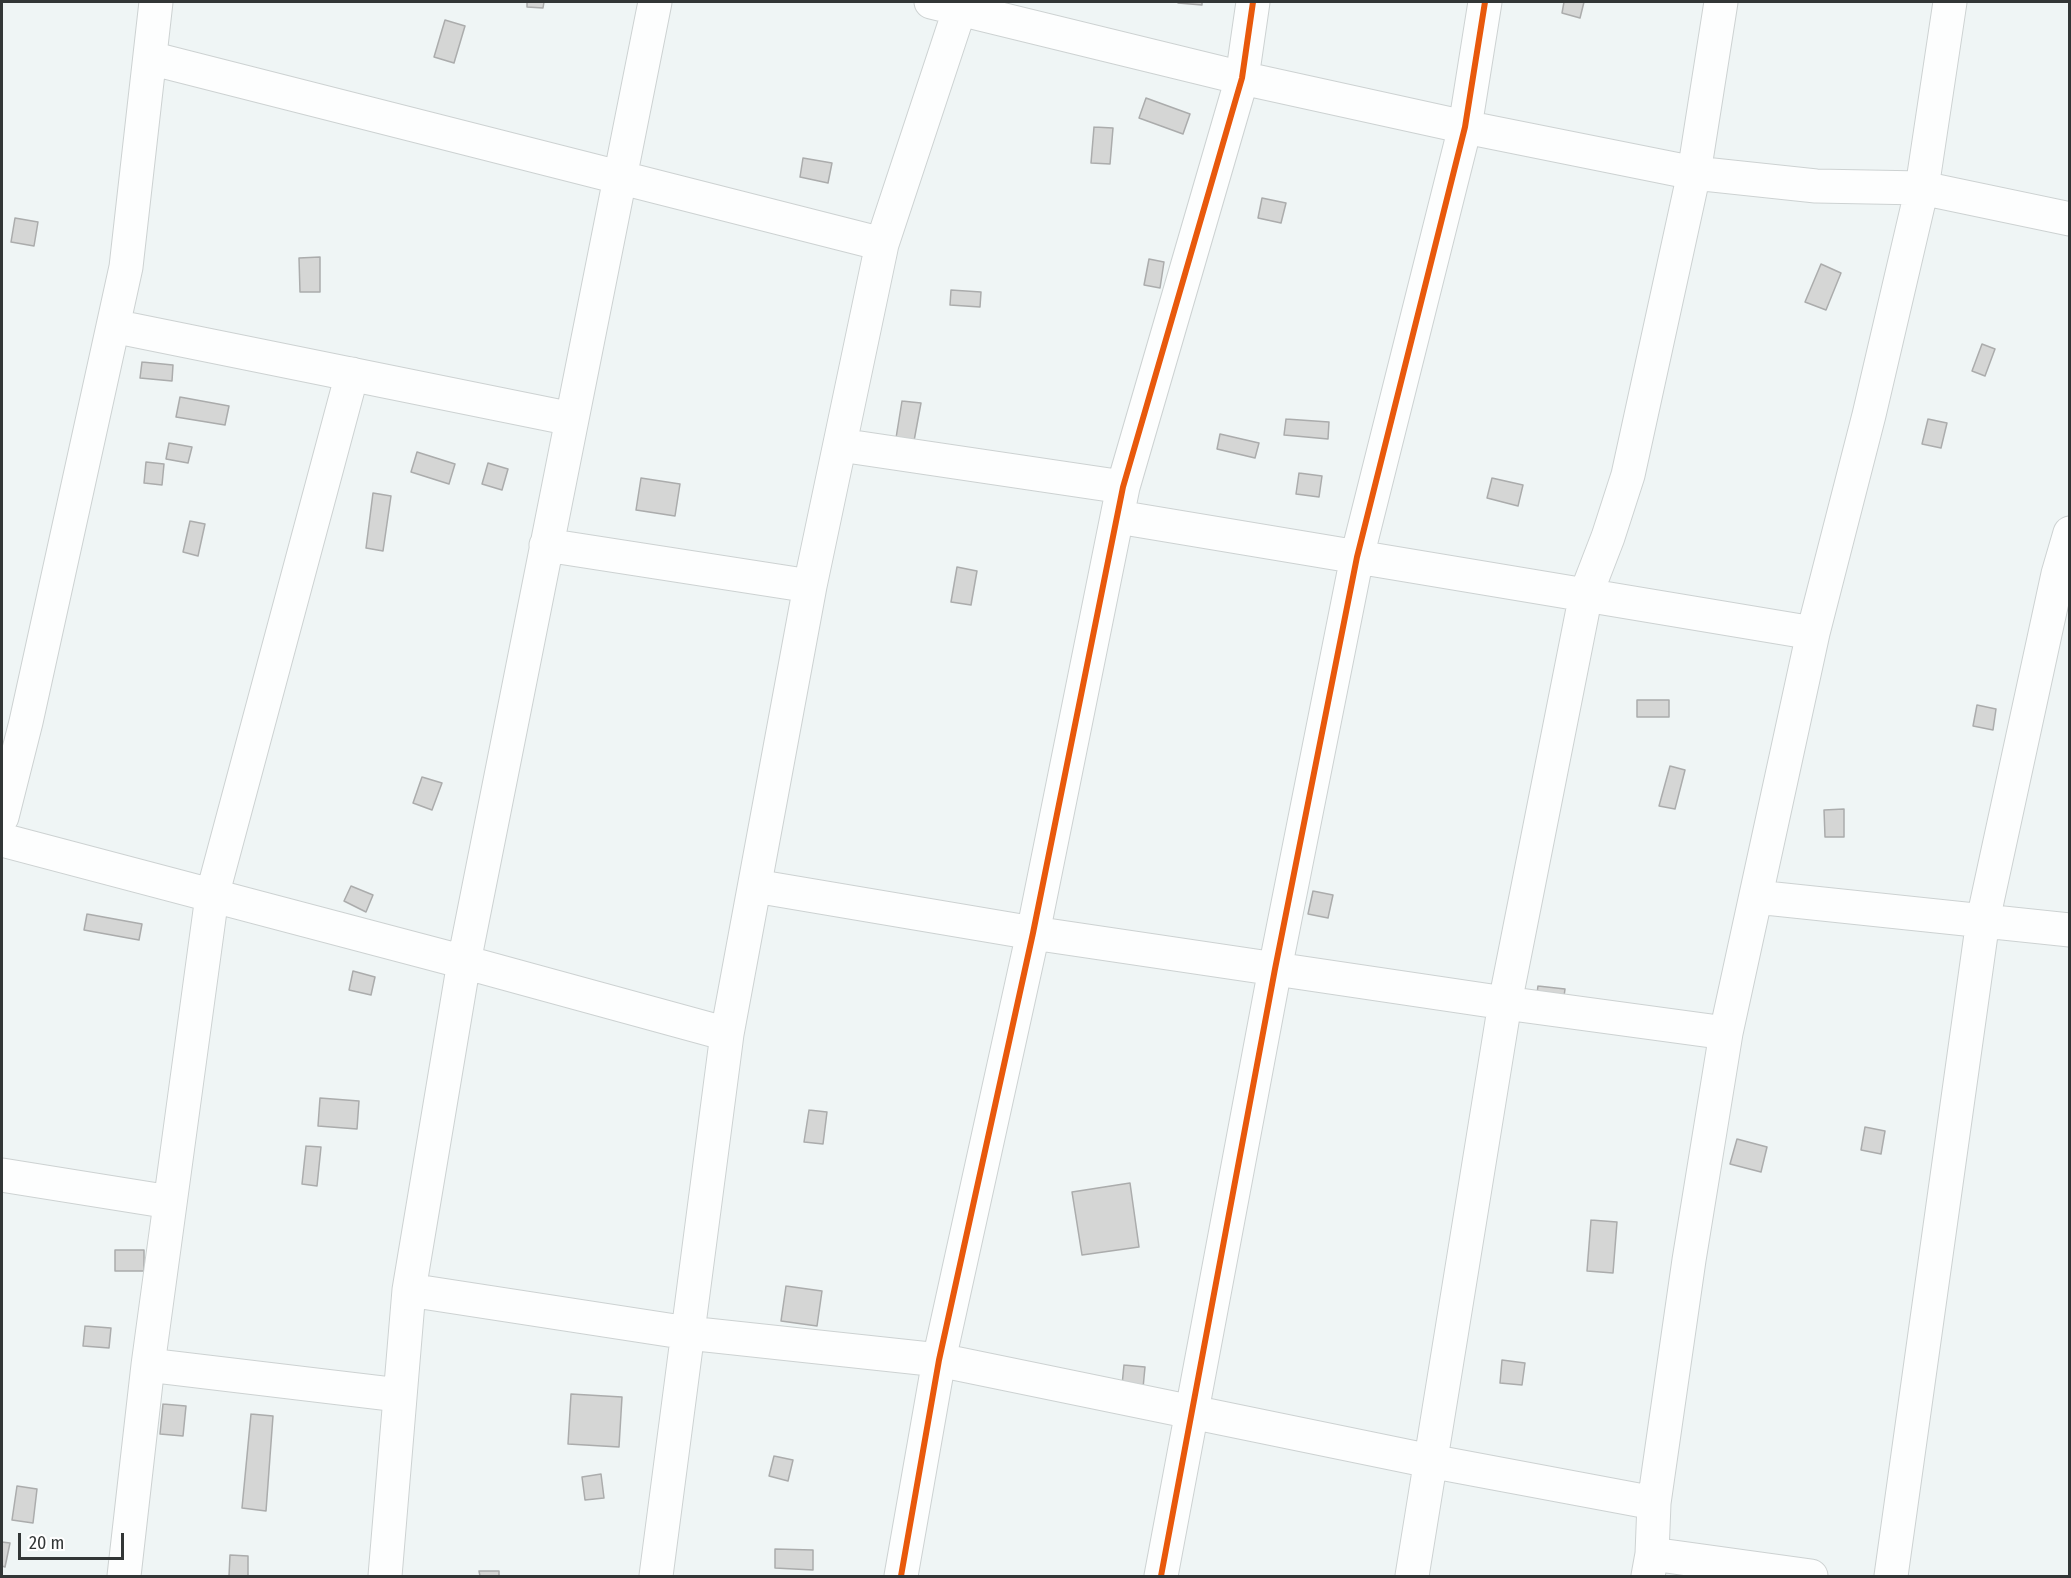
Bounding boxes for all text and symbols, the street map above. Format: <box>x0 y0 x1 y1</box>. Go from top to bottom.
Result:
scale bar <box>21 1521 128 1559</box>
text: 20 m <box>29 1532 64 1554</box>

